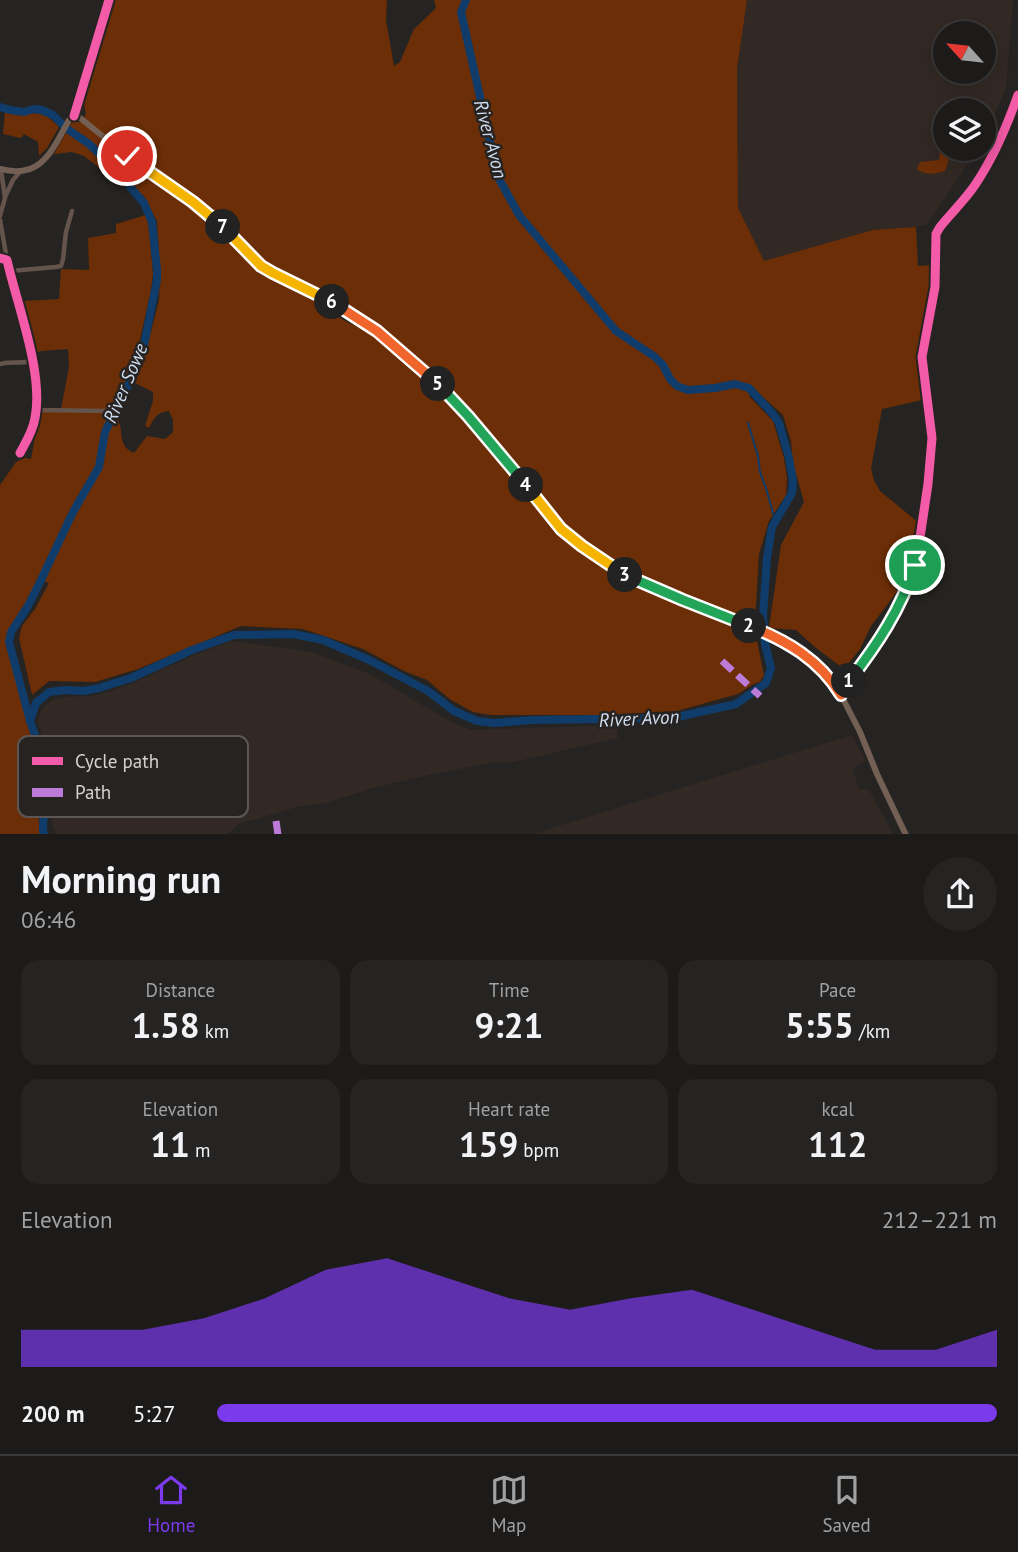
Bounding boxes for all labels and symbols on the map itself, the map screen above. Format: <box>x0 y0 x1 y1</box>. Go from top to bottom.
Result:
north arrow <box>933 21 996 84</box>
water label: River Avon <box>469 97 513 181</box>
pin <box>97 126 157 186</box>
pin: 7 <box>206 210 241 244</box>
pin: 6 <box>314 284 350 320</box>
water label: River Sowe <box>97 339 153 427</box>
pin: 5 <box>420 366 456 402</box>
pin: 4 <box>508 468 544 503</box>
pin <box>885 535 945 595</box>
pin: 3 <box>608 558 642 592</box>
pin: 2 <box>732 608 766 644</box>
pin: 1 <box>832 664 866 698</box>
water label: River Avon <box>598 704 680 732</box>
legend <box>18 736 248 817</box>
text: Cycle path <box>75 749 159 773</box>
text: Path <box>75 780 111 804</box>

